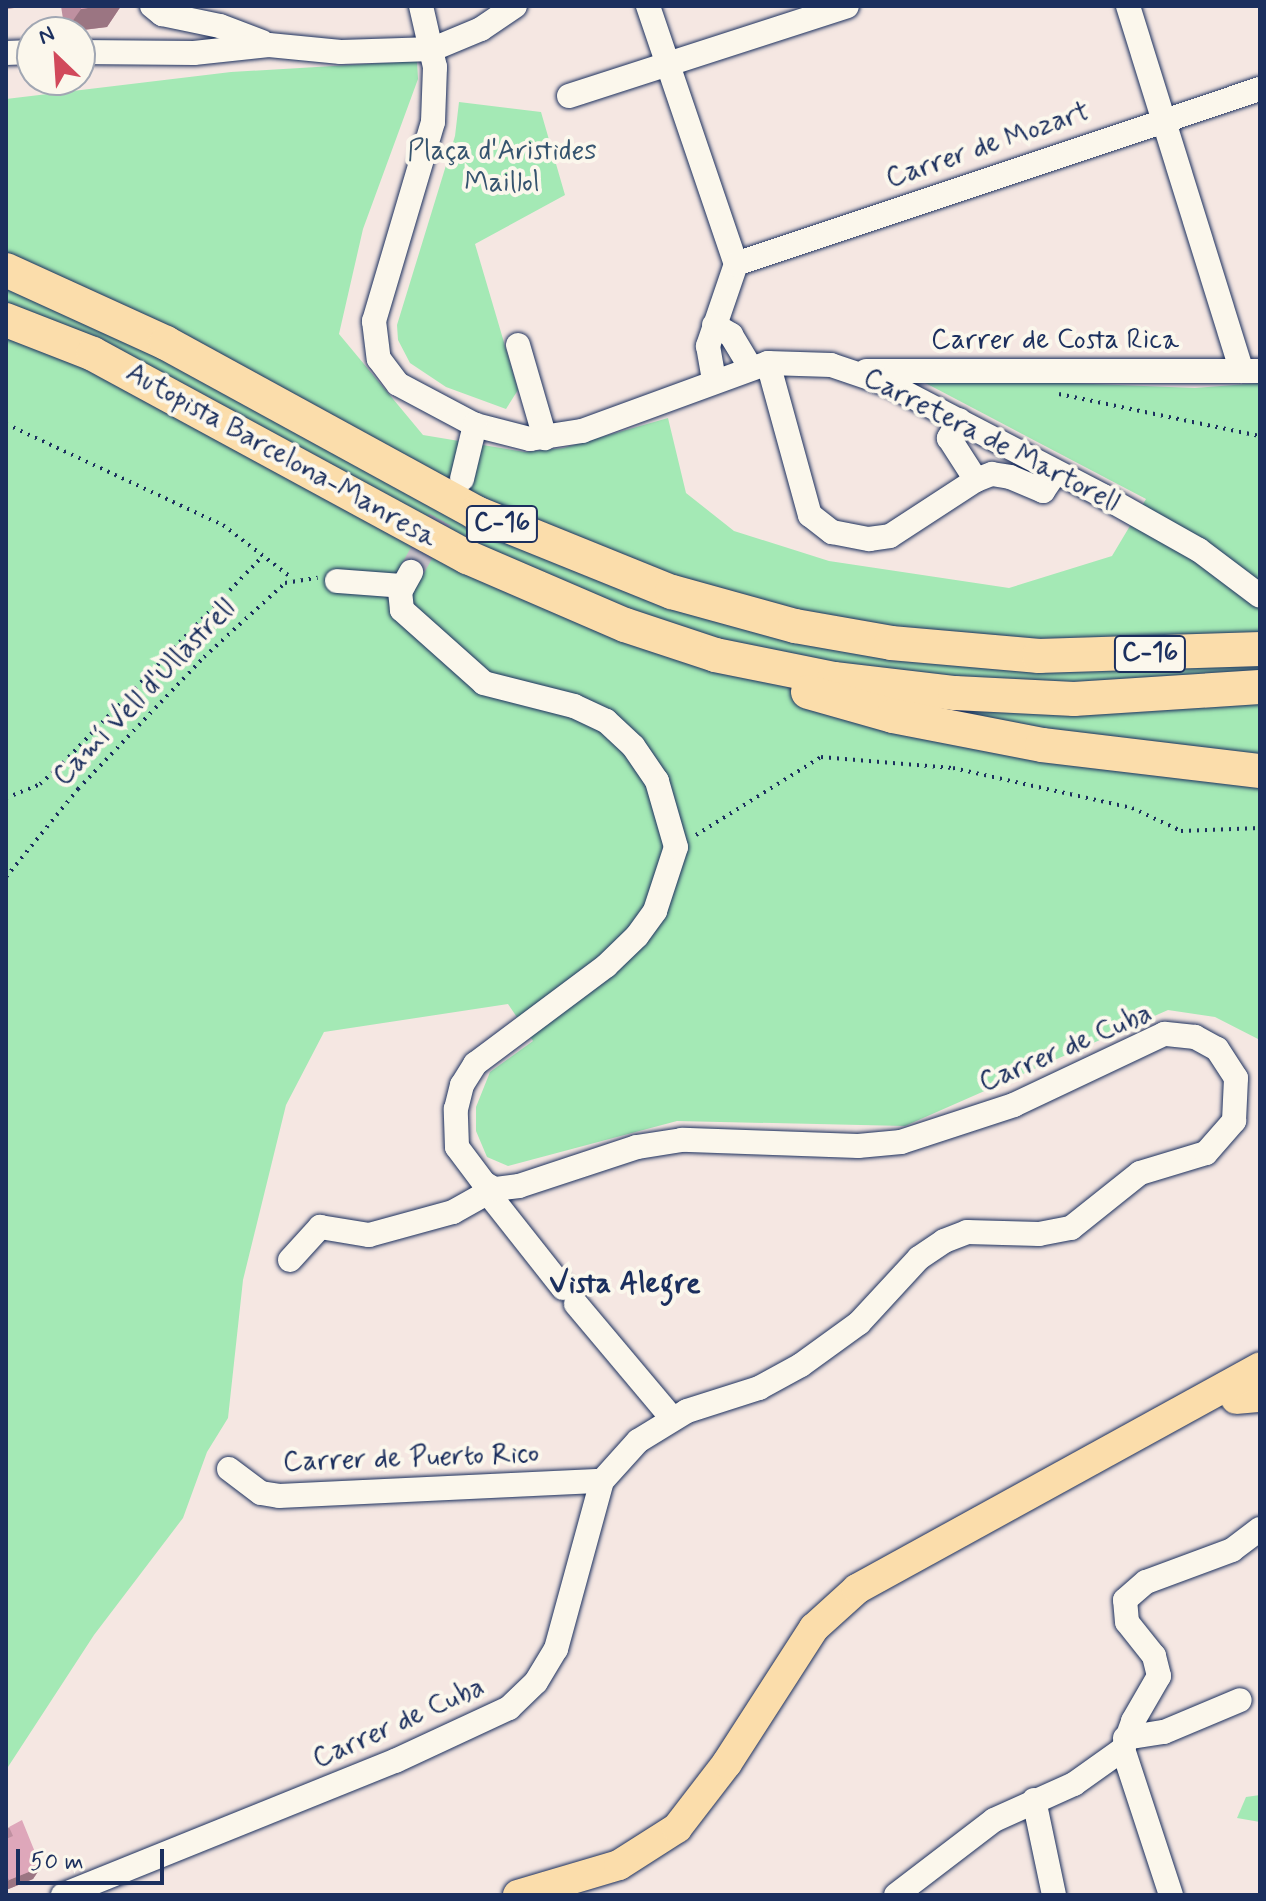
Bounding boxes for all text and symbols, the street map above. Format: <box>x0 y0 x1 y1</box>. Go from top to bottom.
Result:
north arrow <box>16 16 96 96</box>
text: N <box>34 20 59 52</box>
street label: Carrer de Mozart <box>879 94 1097 198</box>
park label: Plaça d'Aristides Maillol <box>407 135 597 201</box>
street label: Carrer de Costa Rica <box>932 324 1178 358</box>
street label: Autopista Barcelona-Manresa <box>120 356 442 556</box>
street label: Carretera de Martorell <box>860 363 1122 519</box>
road number: C-16 <box>464 502 540 546</box>
street label: Camí Vell d'Ullastrell <box>47 592 243 794</box>
road number: C-16 <box>1112 632 1188 676</box>
street label: Carrer de Cuba <box>973 997 1159 1101</box>
district label: Vista Alegre <box>549 1266 701 1302</box>
street label: Carrer de Puerto Rico <box>283 1438 539 1480</box>
street label: Carrer de Cuba <box>306 1670 492 1778</box>
scale bar <box>20 1833 168 1883</box>
text: 50 m <box>30 1847 84 1878</box>

